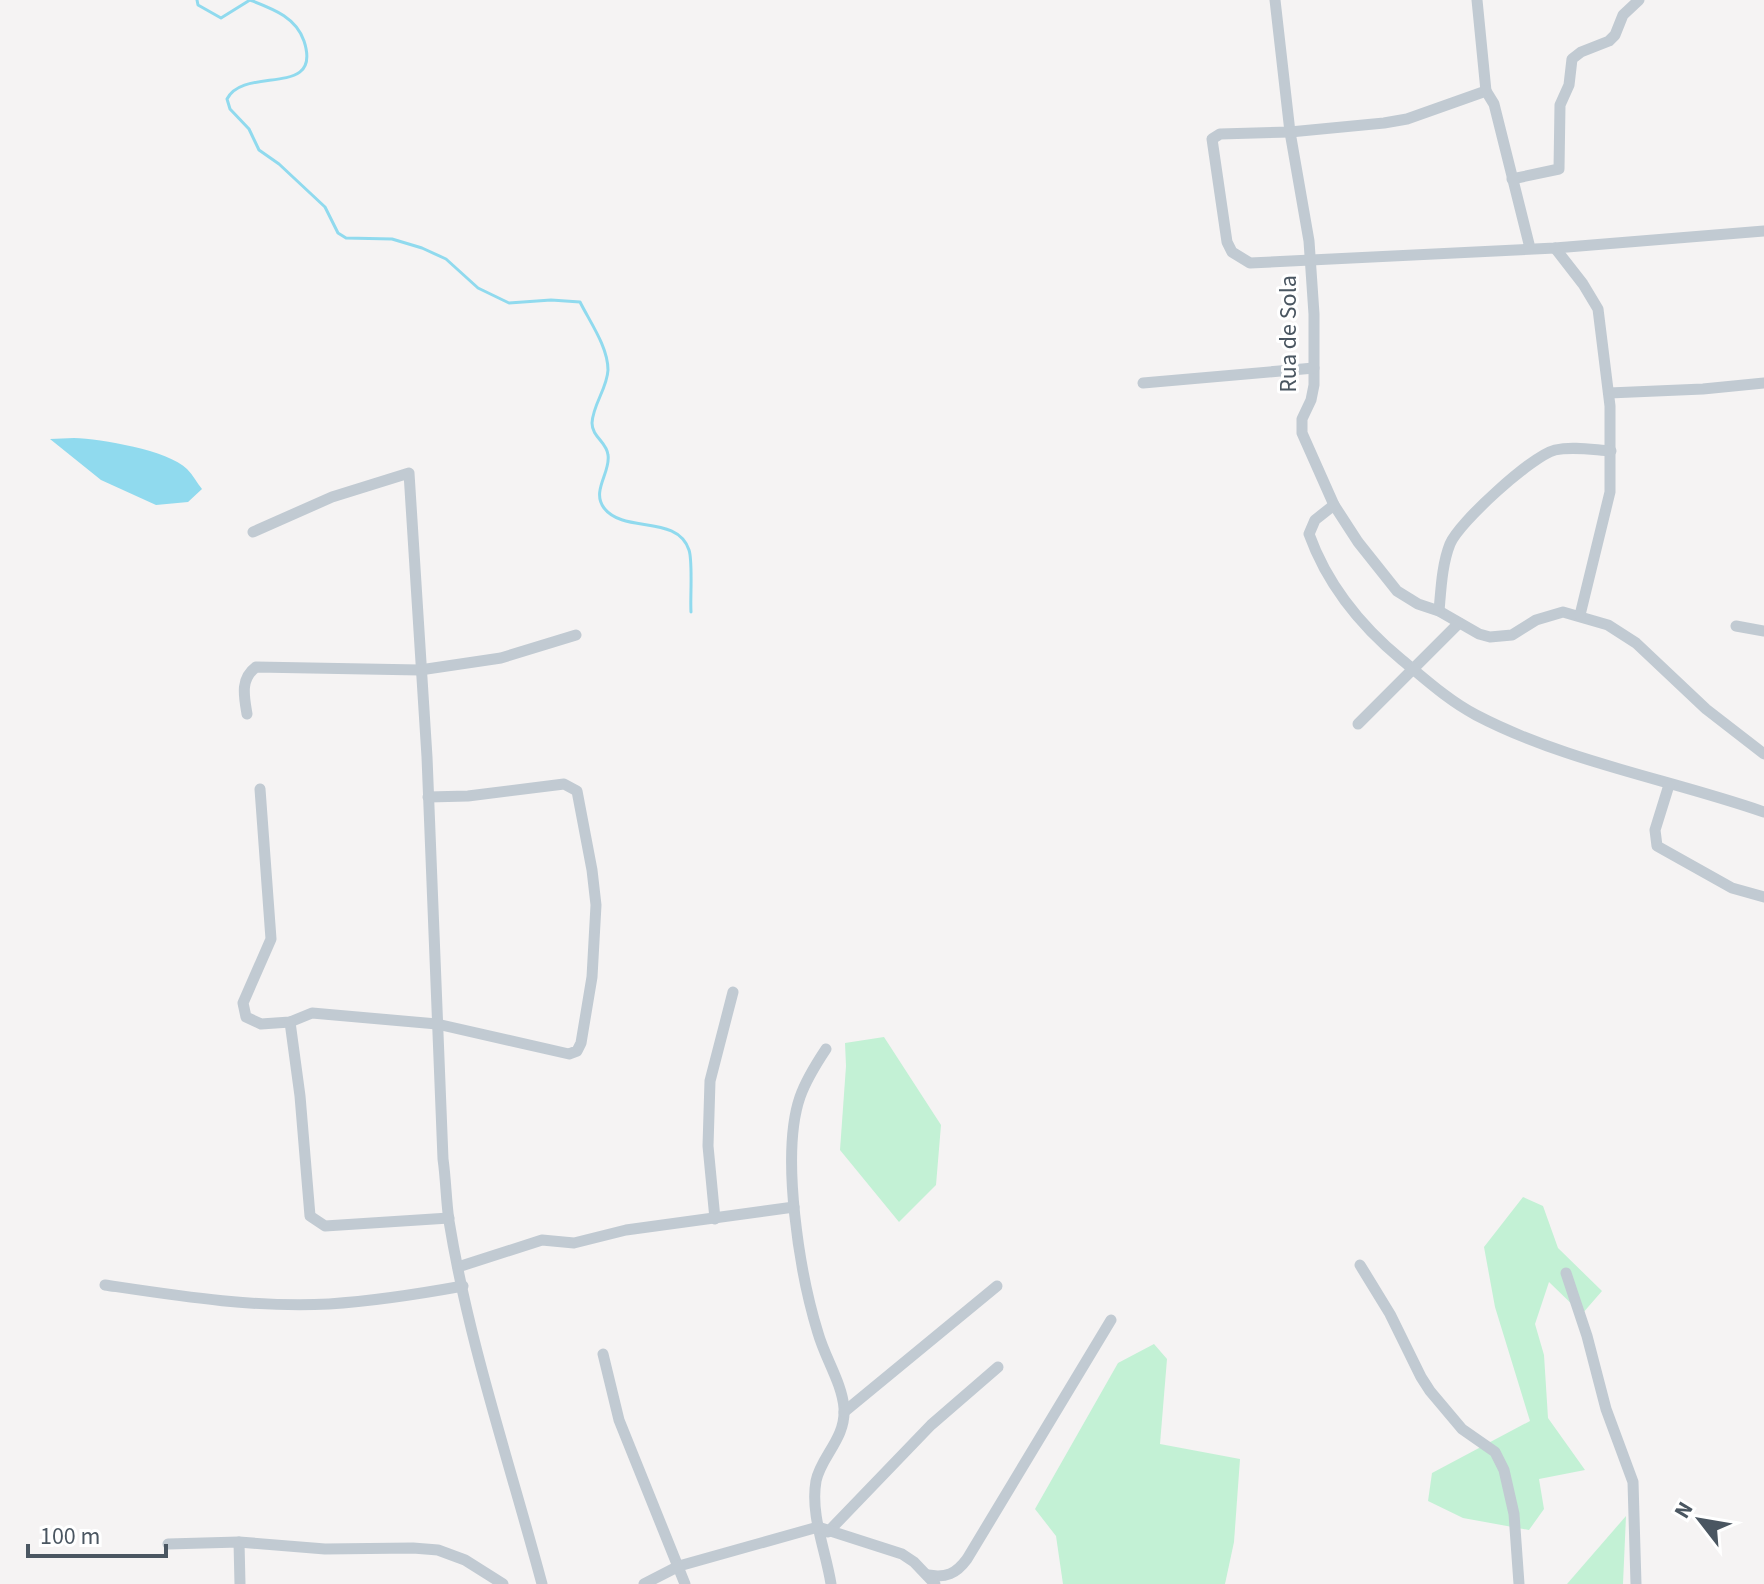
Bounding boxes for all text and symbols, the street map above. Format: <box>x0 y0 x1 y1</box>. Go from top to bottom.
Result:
street label: Rua de Sola <box>1271 275 1306 393</box>
north arrow <box>1660 1480 1740 1560</box>
text: N <box>1666 1496 1701 1525</box>
scale bar <box>28 1508 166 1558</box>
text: 100 m <box>40 1519 100 1554</box>

